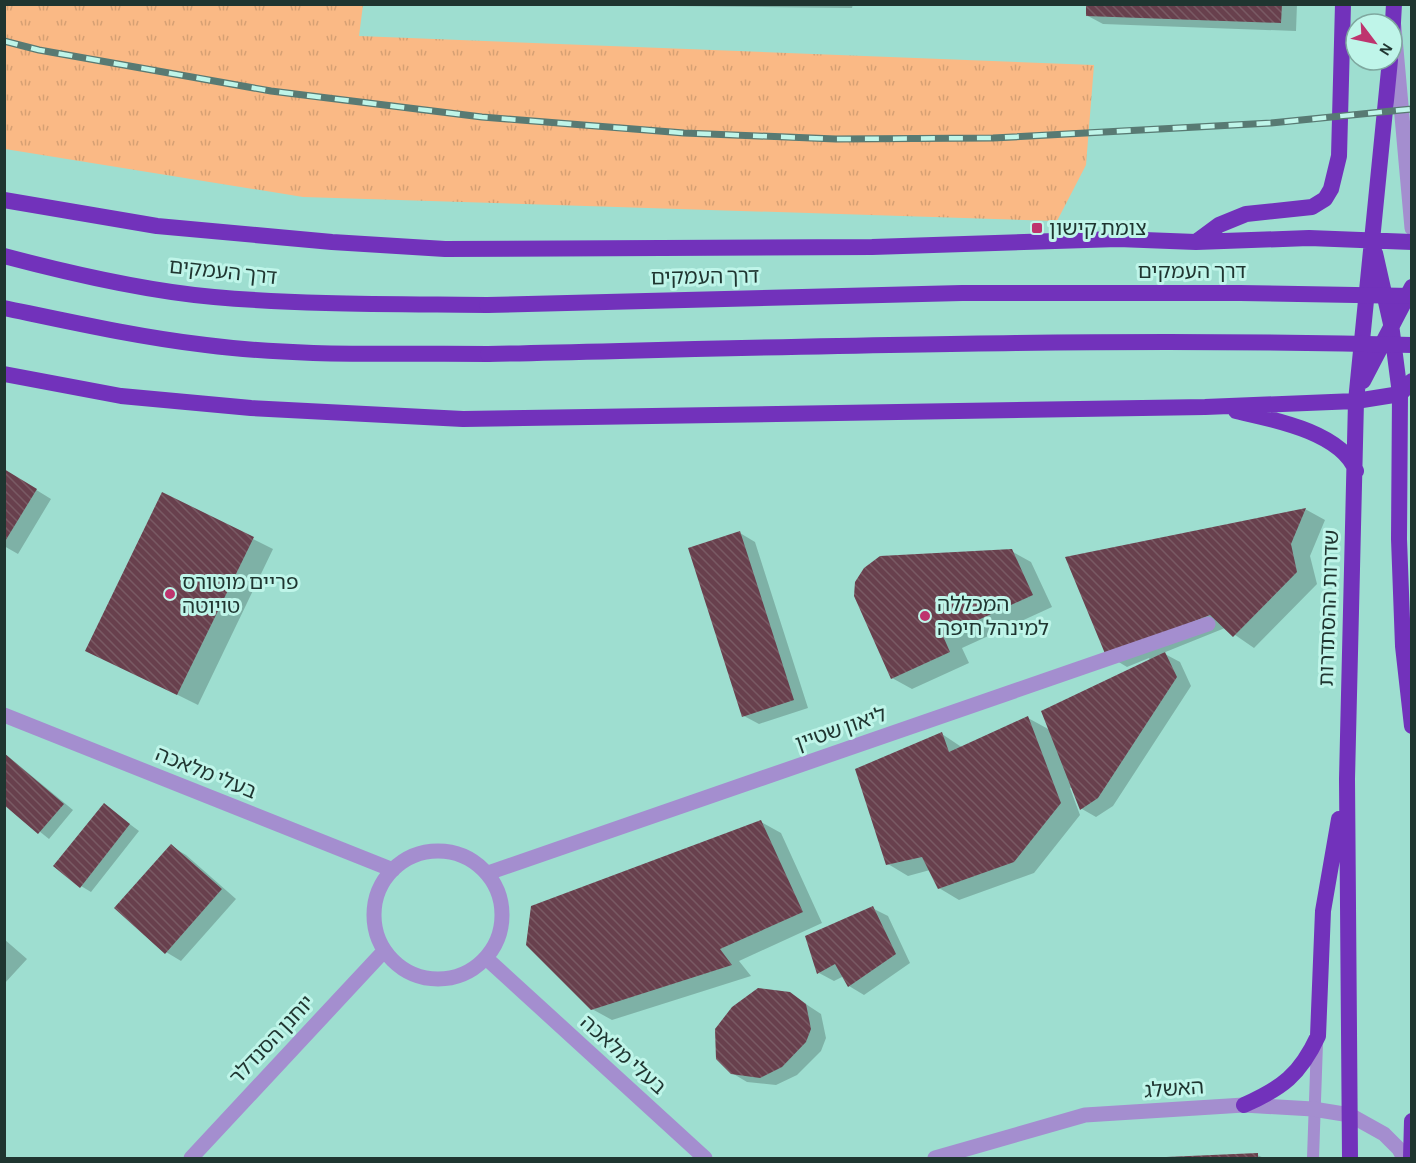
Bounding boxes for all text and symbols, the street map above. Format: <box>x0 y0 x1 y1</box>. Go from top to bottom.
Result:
north arrow <box>1344 12 1404 72</box>
text: N <box>1376 40 1396 58</box>
place label: צומת קישון <box>1049 218 1147 239</box>
marker: צומת קישון <box>1030 221 1044 235</box>
street label: דרך העמקים <box>168 256 278 288</box>
street label: דרך העמקים <box>1138 261 1246 282</box>
street label: דרך העמקים <box>650 266 760 288</box>
street label: שדרות ההסתדרות <box>1316 529 1342 687</box>
place label: פריים מוטורס טויוטה <box>182 572 299 617</box>
marker: פריים מוטורס טויוטה <box>163 587 177 601</box>
place label: המכללה למינהל חיפה <box>937 594 1049 639</box>
marker: המכללה למינהל חיפה <box>918 609 932 623</box>
street label: ליאון שטיין <box>793 704 889 754</box>
street label: בעלי מלאכה <box>152 743 260 803</box>
street label: יוחנן הסנדלר <box>226 992 318 1088</box>
street label: בעלי מלאכה <box>576 1011 670 1099</box>
street label: האשלג <box>1143 1076 1205 1102</box>

